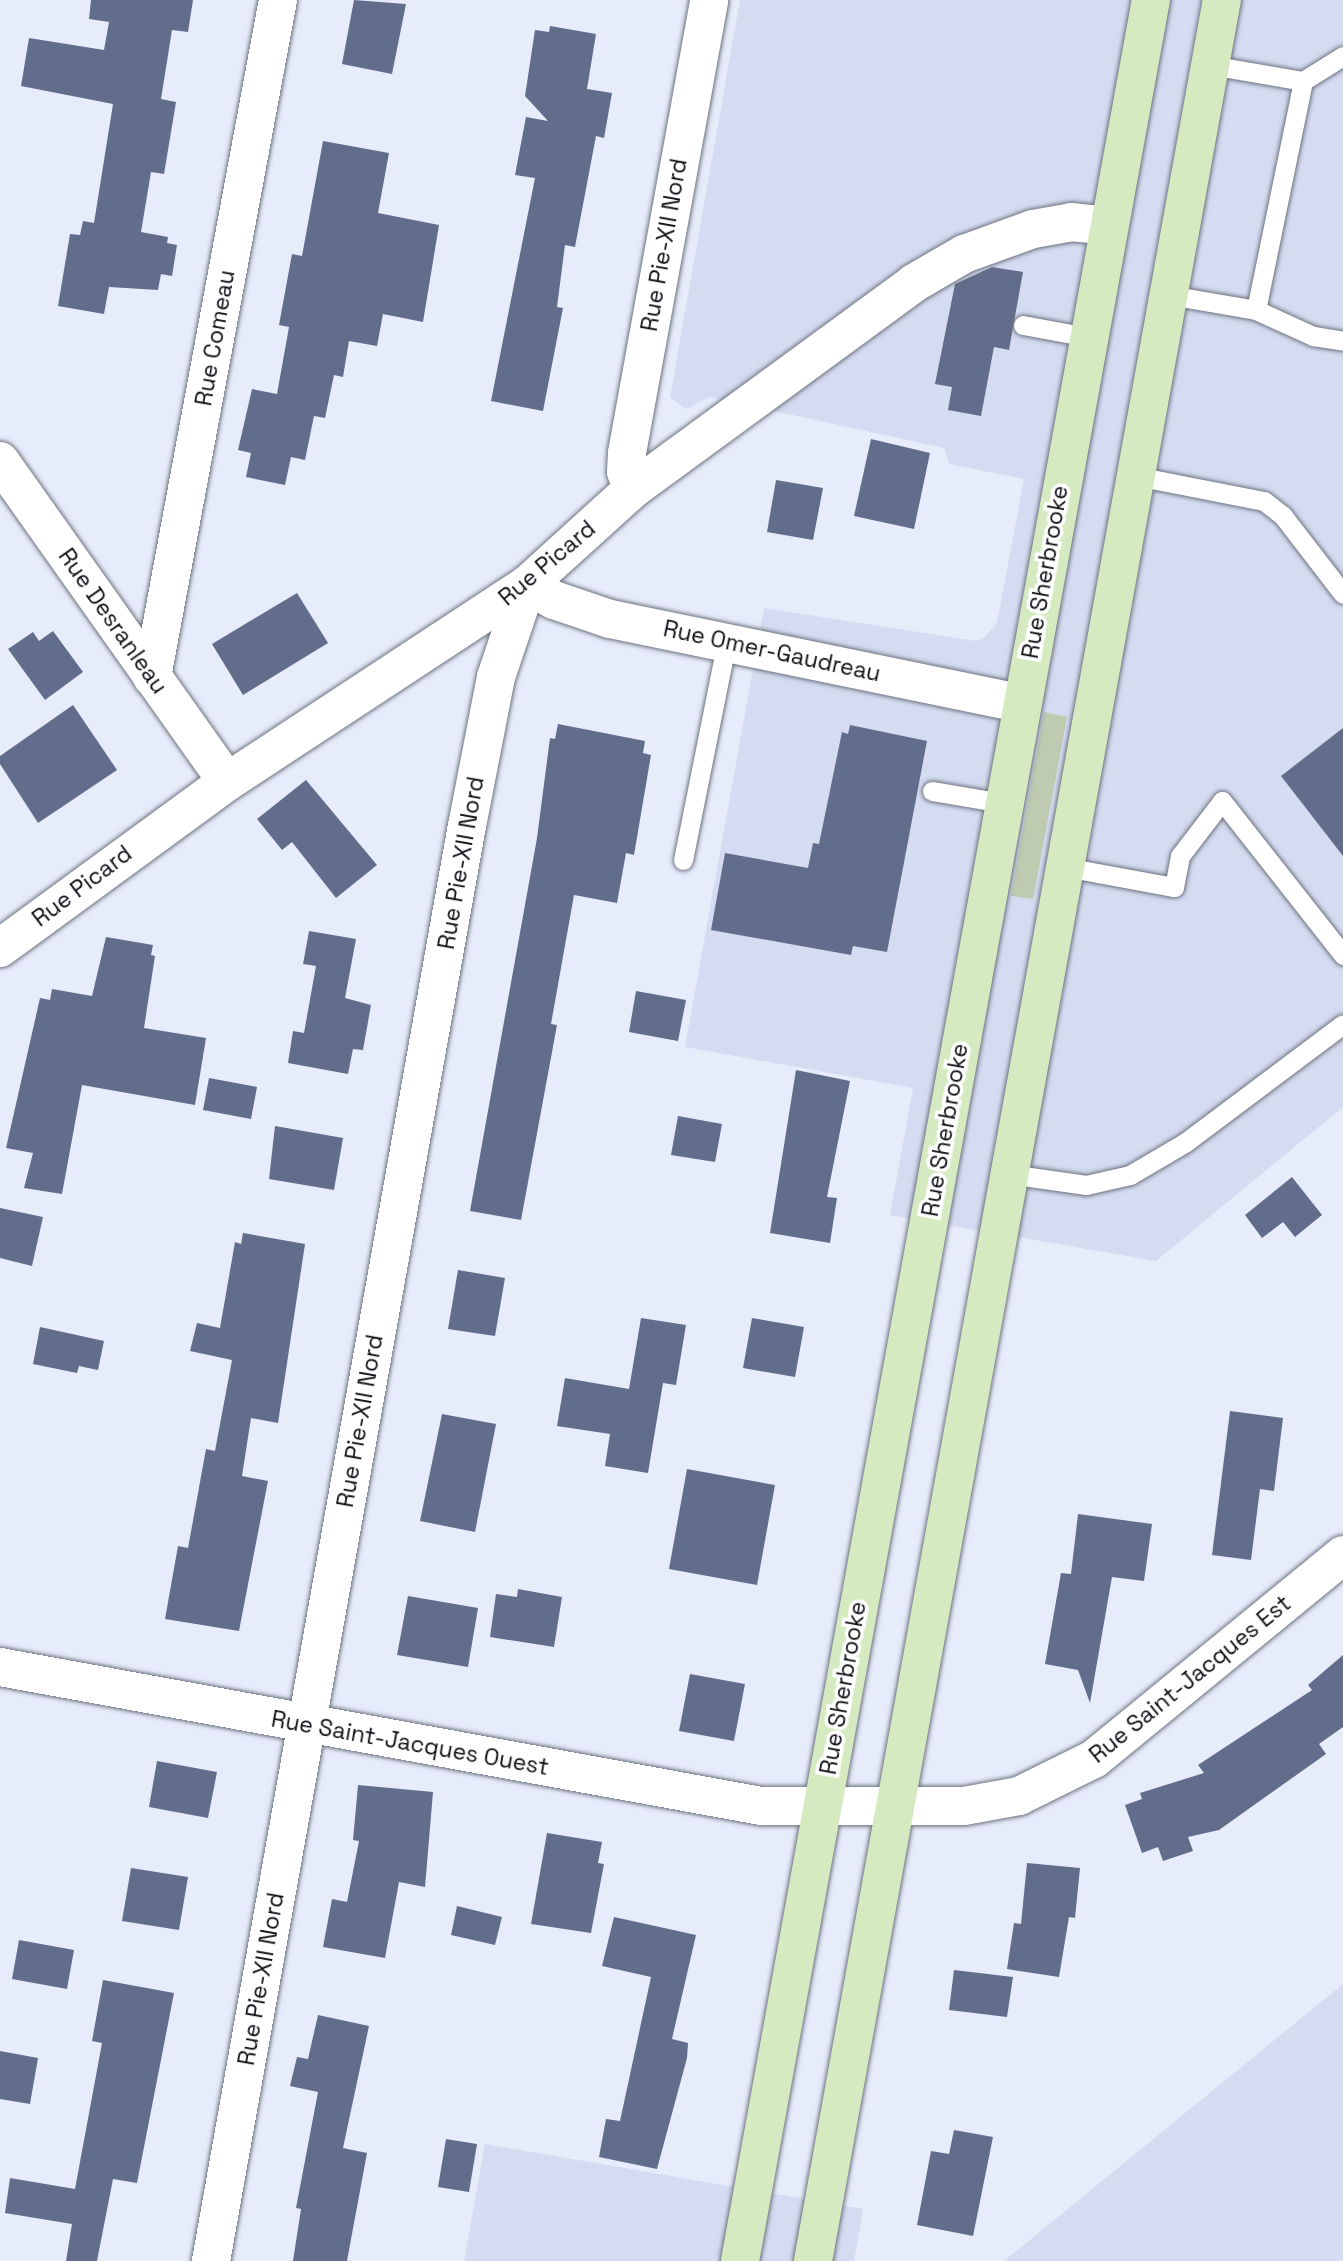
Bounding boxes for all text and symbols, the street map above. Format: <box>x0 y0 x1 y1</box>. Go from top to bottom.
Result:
street label: Rue Pie-XII Nord <box>635 156 693 334</box>
street label: Rue Comeau <box>189 268 241 408</box>
street label: Rue Sherbrooke <box>1016 483 1074 661</box>
street label: Rue Picard <box>493 515 601 611</box>
street label: Rue Desranleau <box>53 543 173 699</box>
street label: Rue Omer-Gaudreau <box>661 614 883 688</box>
street label: Rue Pie-XII Nord <box>432 774 490 952</box>
street label: Rue Picard <box>27 840 137 932</box>
street label: Rue Sherbrooke <box>916 1041 974 1219</box>
street label: Rue Pie-XII Nord <box>331 1332 389 1510</box>
street label: Rue Saint-Jacques Est <box>1084 1589 1296 1769</box>
street label: Rue Sherbrooke <box>814 1599 872 1777</box>
street label: Rue Saint-Jacques Ouest <box>269 1705 551 1781</box>
street label: Rue Pie-XII Nord <box>232 1890 290 2068</box>

